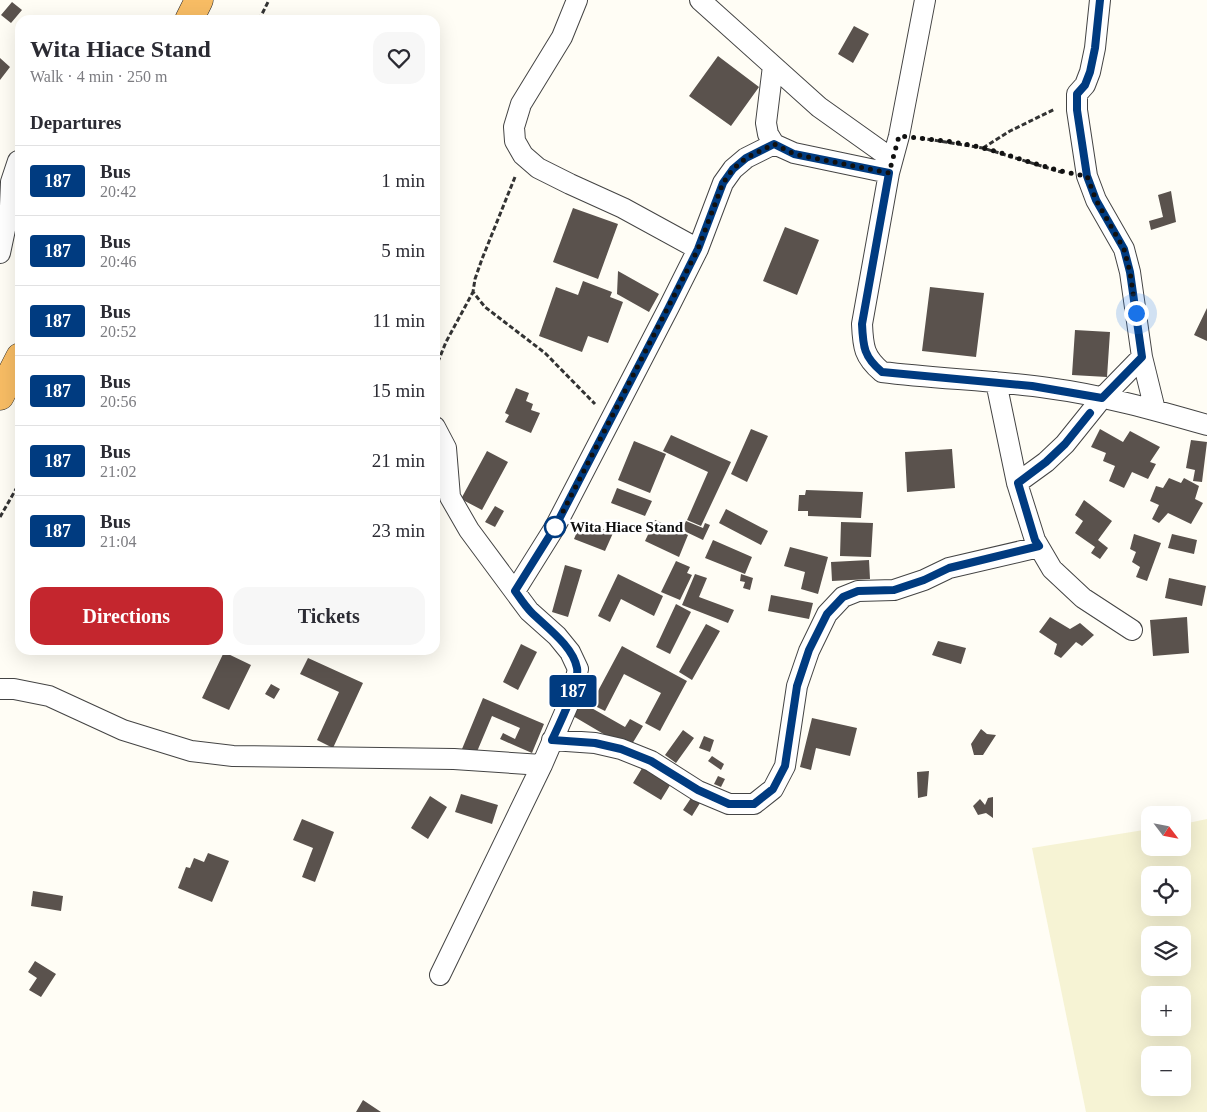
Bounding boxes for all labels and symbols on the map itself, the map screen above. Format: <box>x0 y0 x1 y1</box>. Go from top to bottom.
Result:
your location <box>1124 301 1149 326</box>
marker: Wita Hiace Stand <box>544 516 566 538</box>
place label: Wita Hiace Stand <box>570 519 684 535</box>
line badge: 187 <box>544 675 602 707</box>
north arrow <box>1141 806 1191 856</box>

